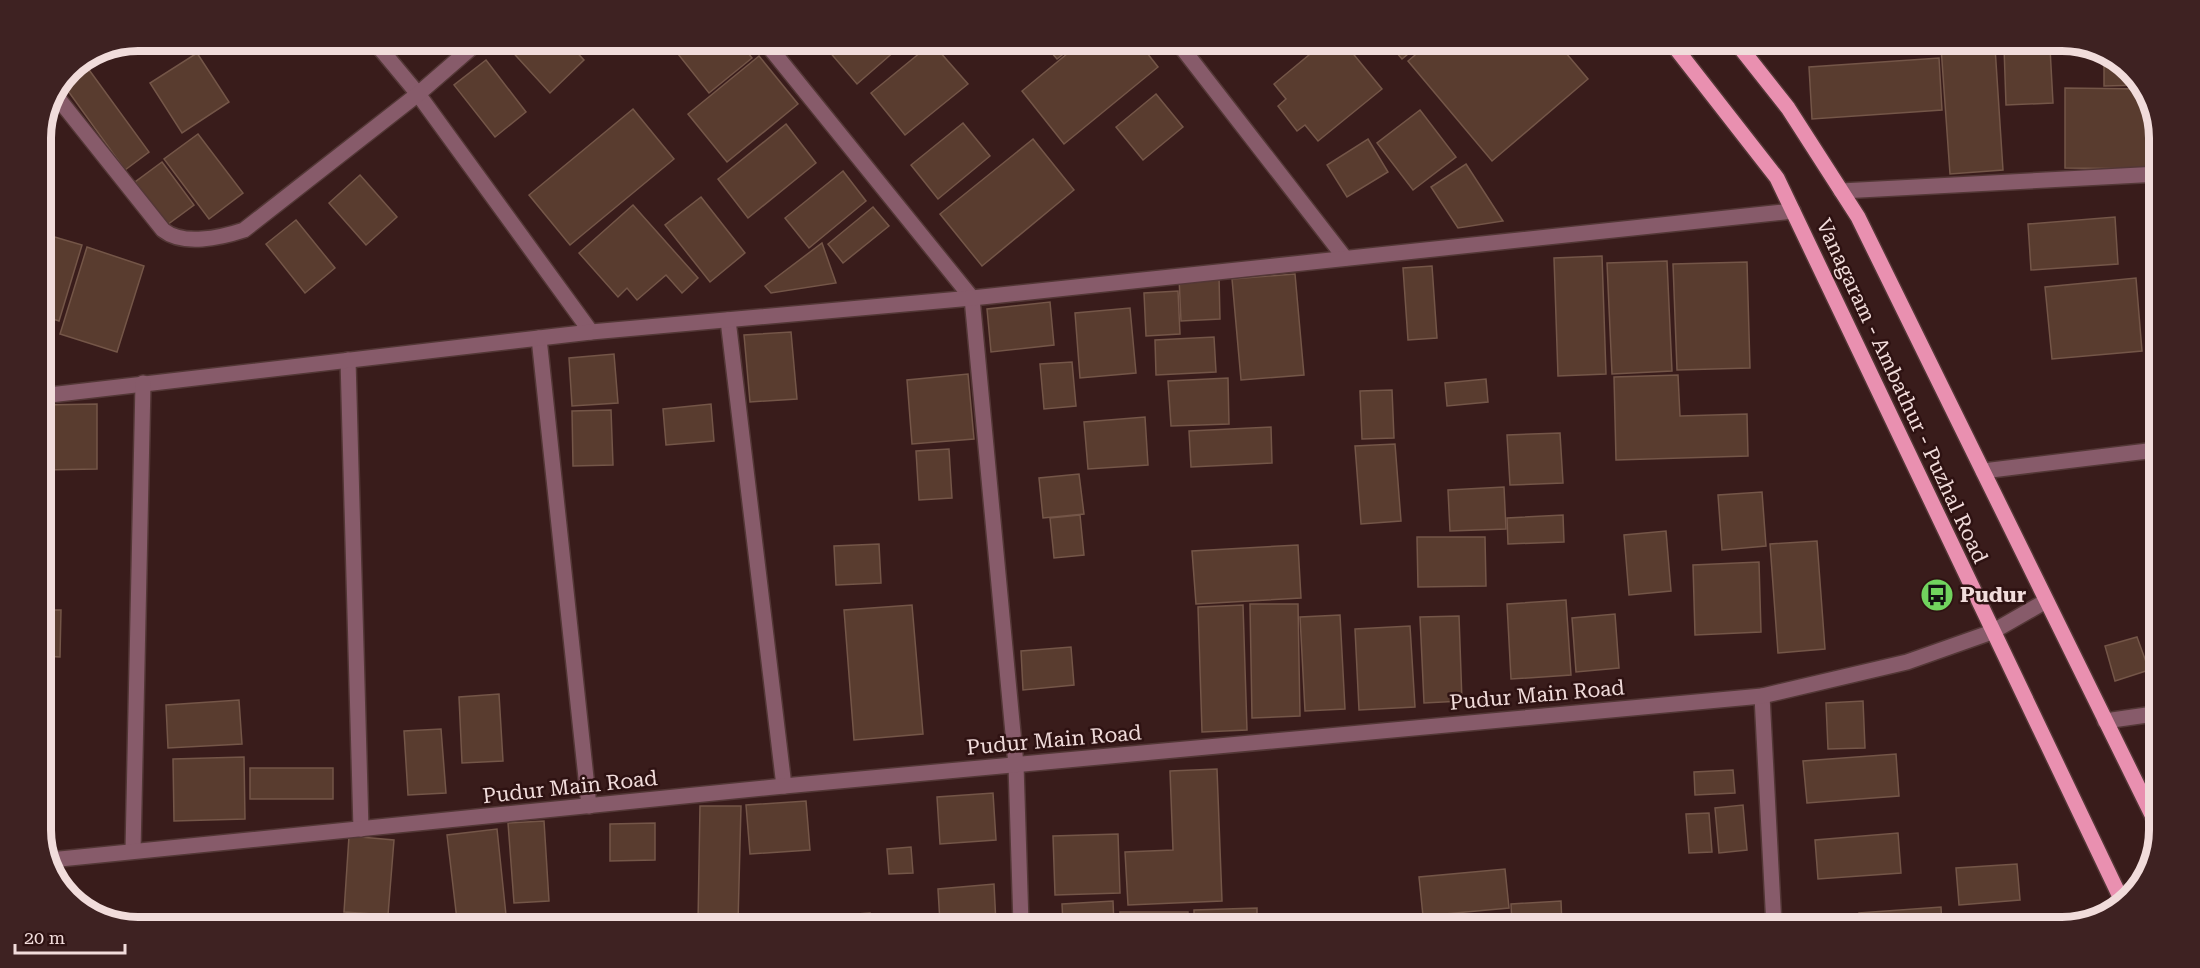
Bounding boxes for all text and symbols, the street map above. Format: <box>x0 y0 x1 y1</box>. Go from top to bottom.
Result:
street label: Vanagaram - Ambathur - Puzhal Road <box>1811 215 1993 568</box>
bus stop icon: Pudur <box>1919 577 1955 613</box>
place label: Pudur <box>1960 583 2027 607</box>
street label: Pudur Main Road <box>1448 675 1626 715</box>
street label: Pudur Main Road <box>965 720 1143 760</box>
street label: Pudur Main Road <box>481 766 659 808</box>
scale bar <box>15 917 124 955</box>
text: 20 m <box>24 927 65 948</box>

